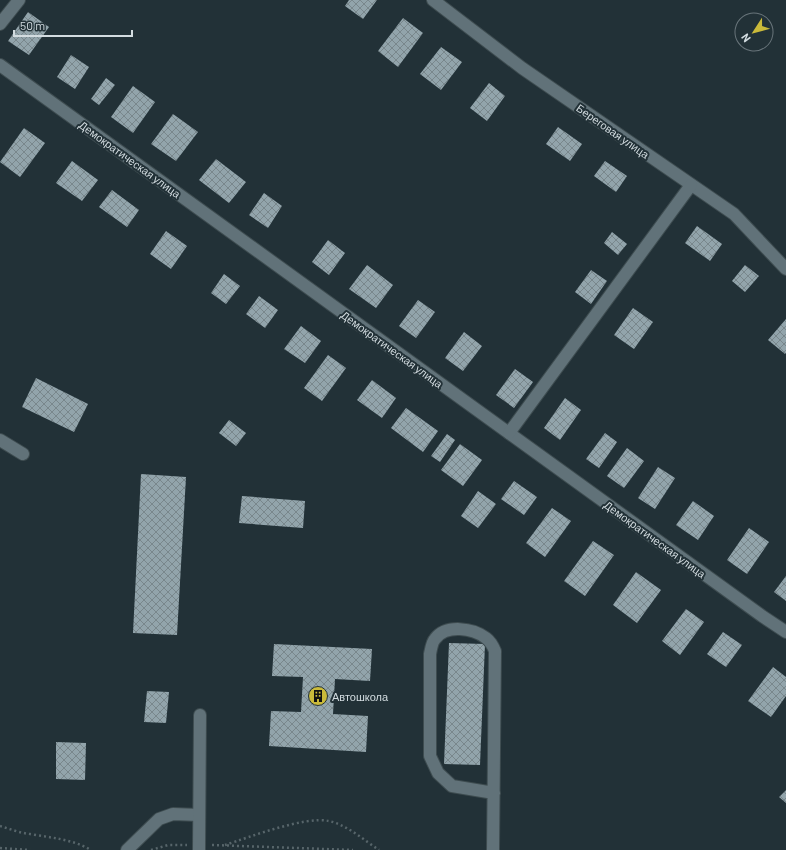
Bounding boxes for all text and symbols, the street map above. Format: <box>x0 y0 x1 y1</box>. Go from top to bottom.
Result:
scale bar <box>14 12 132 38</box>
north arrow <box>734 12 774 52</box>
text: 50 m <box>20 18 45 32</box>
text: N <box>738 31 753 45</box>
street label: Береговая улица <box>574 101 653 161</box>
street label: Демократическая улица <box>77 118 184 201</box>
street label: Демократическая улица <box>339 308 446 391</box>
street label: Демократическая улица <box>602 498 709 581</box>
building icon: Автошкола <box>307 685 329 707</box>
place label: Автошкола <box>332 690 389 703</box>

